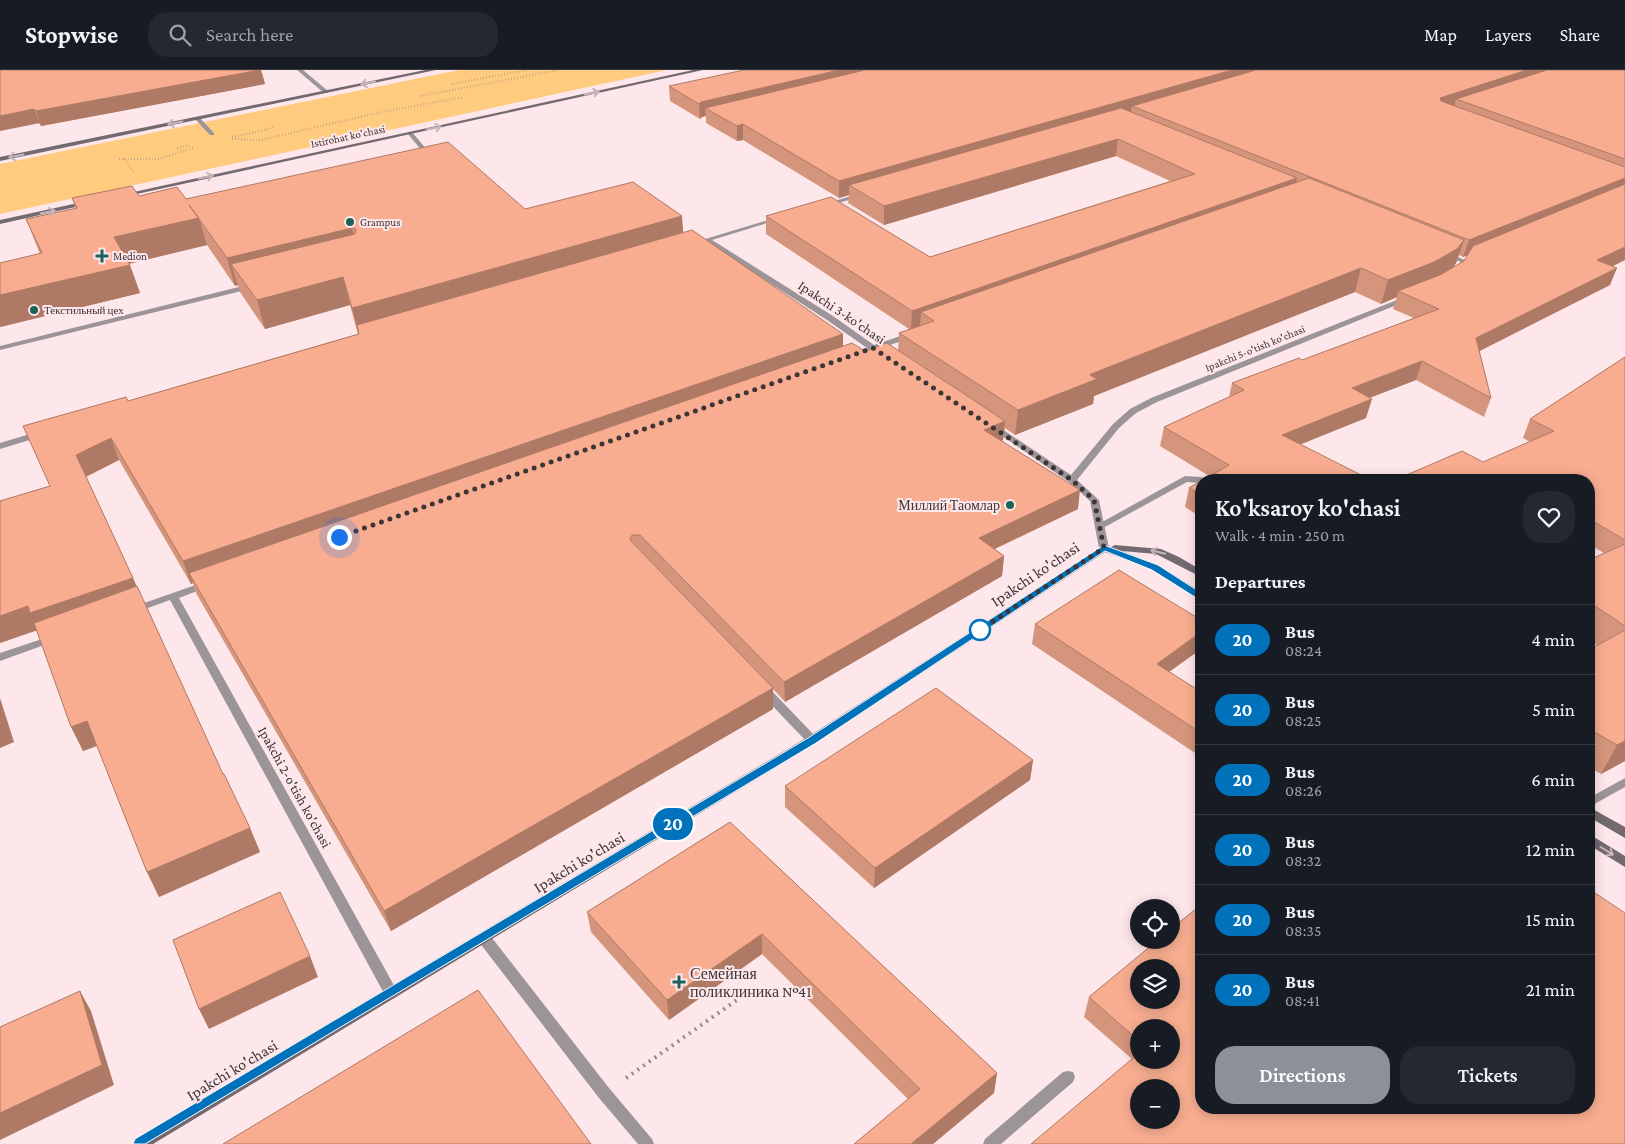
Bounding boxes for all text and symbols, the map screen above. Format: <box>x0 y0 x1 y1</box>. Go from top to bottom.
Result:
search box <box>148 12 498 57</box>
text: Stopwise <box>25 21 118 48</box>
icon: search <box>166 21 194 49</box>
text: Search here <box>206 24 293 45</box>
text: Map <box>1424 25 1457 45</box>
text: Layers <box>1485 25 1532 45</box>
text: Share <box>1560 25 1600 45</box>
one-way arrow <box>361 79 377 88</box>
one-way arrow <box>584 88 600 97</box>
one-way arrow <box>167 119 183 128</box>
street label: Istirohat ko'chasi <box>310 122 386 150</box>
one-way arrow <box>425 123 441 132</box>
one-way arrow <box>8 151 24 161</box>
one-way arrow <box>198 172 214 181</box>
one-way arrow <box>39 207 55 216</box>
marker: Grampus <box>344 216 356 228</box>
place label: Grampus <box>360 216 401 229</box>
marker: Medion <box>95 249 109 263</box>
place label: Medion <box>113 250 147 262</box>
street label: Ipakchi 3-ko'chasi <box>795 277 889 347</box>
marker: Текстильный цех <box>28 304 40 316</box>
place label: Текстильный цех <box>44 304 124 316</box>
street label: Ipakchi 5-o'tish ko'chasi <box>1203 322 1307 374</box>
button: heart <box>1523 491 1575 543</box>
text: Ko'ksaroy ko'chasi <box>1215 494 1400 521</box>
place label: Миллий Таомлар <box>898 497 1000 513</box>
marker: Миллий Таомлар <box>1004 499 1016 511</box>
your location <box>327 525 352 550</box>
text: Walk · 4 min · 250 m <box>1215 527 1345 544</box>
street label: Ipakchi ko'chasi <box>988 538 1083 611</box>
one-way arrow <box>1151 547 1167 557</box>
text: Departures <box>1215 571 1306 592</box>
unlabelled marker <box>969 619 991 641</box>
text: Bus <box>1285 621 1315 642</box>
text: 4 min <box>1531 629 1575 650</box>
text: 20 <box>1232 630 1253 650</box>
text: 08:24 <box>1285 642 1322 659</box>
text: Bus <box>1285 691 1315 712</box>
text: 5 min <box>1532 699 1575 720</box>
text: 20 <box>1232 700 1253 720</box>
text: 08:25 <box>1285 712 1321 729</box>
street label: Ipakchi 2-o'tish ko'chasi <box>255 724 335 851</box>
text: Bus <box>1285 761 1315 782</box>
text: 6 min <box>1531 769 1575 790</box>
text: 20 <box>1232 770 1253 790</box>
text: 08:26 <box>1285 782 1322 799</box>
line badge: 20 <box>650 808 696 840</box>
text: 20 <box>663 814 683 834</box>
street label: Ipakchi ko'chasi <box>531 828 628 897</box>
text: Bus <box>1285 831 1315 852</box>
text: 12 min <box>1526 839 1575 860</box>
text: 20 <box>1232 840 1253 860</box>
one-way arrow <box>1599 846 1613 856</box>
text: 08:32 <box>1285 852 1321 869</box>
map controls <box>1130 899 1180 1129</box>
button: locate <box>1130 899 1180 949</box>
text: Bus <box>1285 901 1315 922</box>
text: 15 min <box>1526 909 1575 930</box>
text: 20 <box>1232 910 1253 930</box>
text: 08:35 <box>1285 922 1321 939</box>
button: layers <box>1130 959 1180 1009</box>
place label: Семейная поликлиника №41 <box>690 965 812 1000</box>
text: Bus <box>1285 971 1315 992</box>
marker: Семейная поликлиника №41 <box>672 975 686 989</box>
text: 21 min <box>1526 979 1575 1000</box>
text: 20 <box>1232 980 1253 1000</box>
text: 08:41 <box>1285 992 1320 1009</box>
button: + <box>1130 1019 1180 1069</box>
street label: Ipakchi ko'chasi <box>184 1036 281 1105</box>
button: Directions <box>1215 1046 1390 1104</box>
button: Tickets <box>1400 1046 1575 1104</box>
button: − <box>1130 1079 1180 1129</box>

